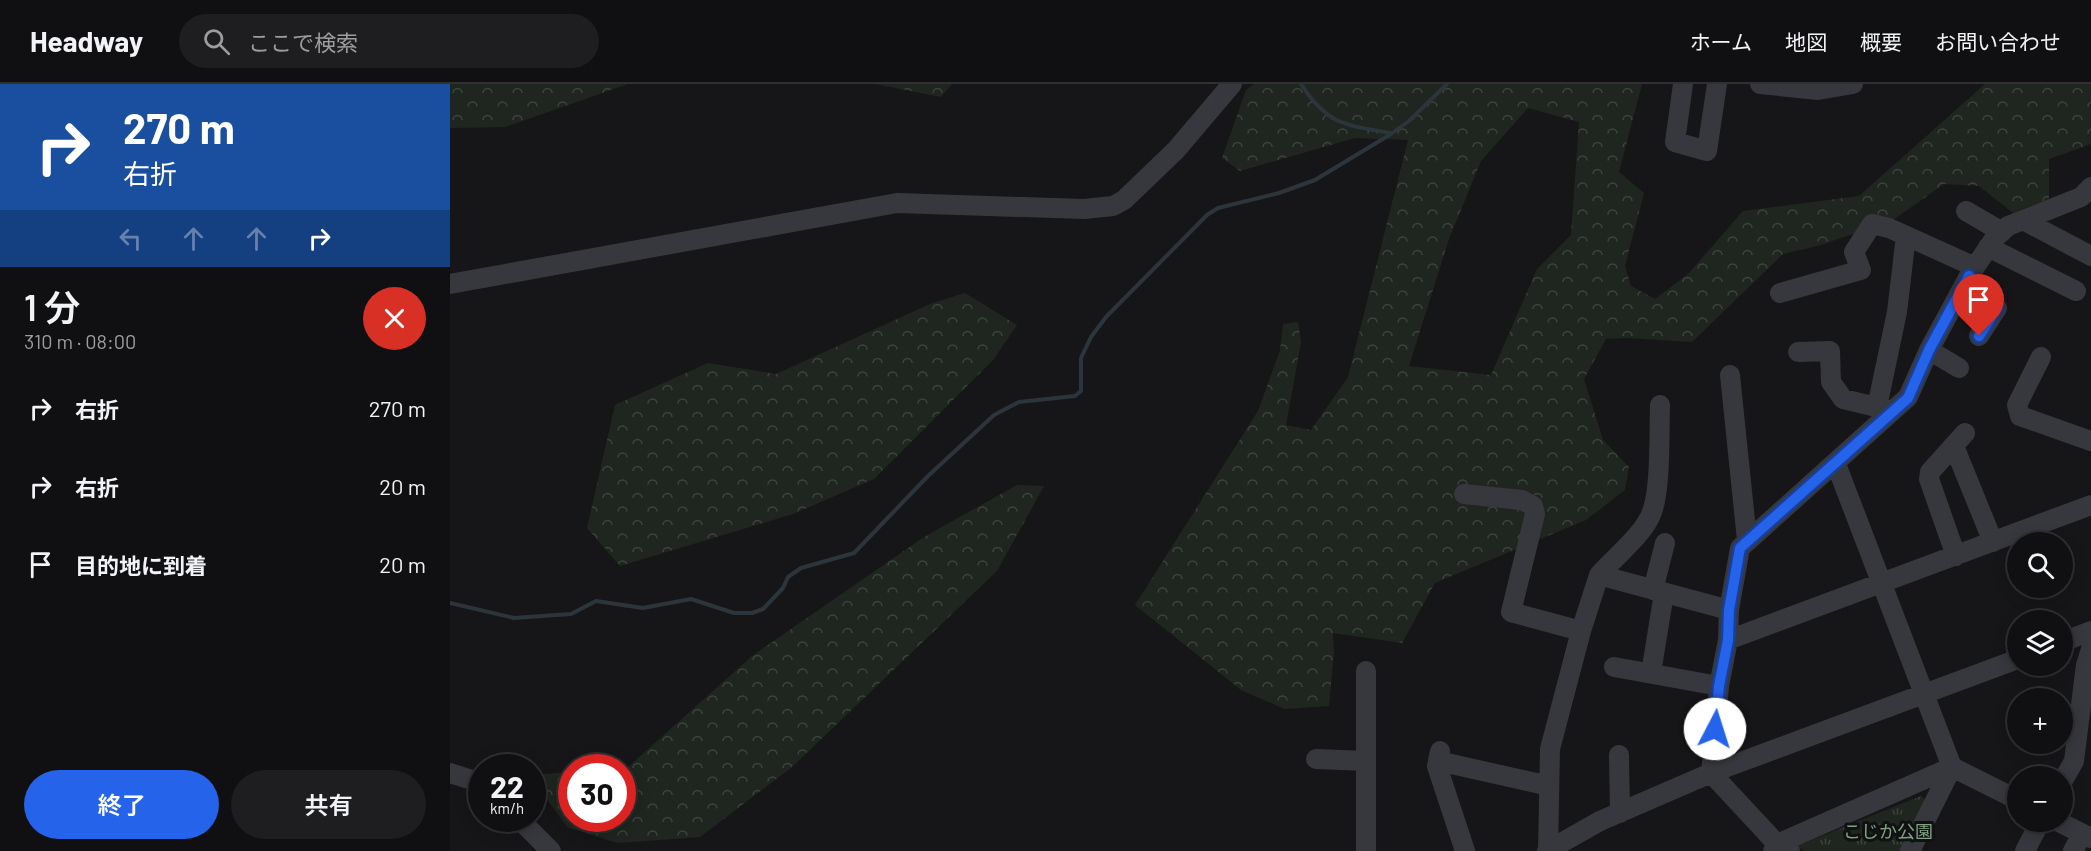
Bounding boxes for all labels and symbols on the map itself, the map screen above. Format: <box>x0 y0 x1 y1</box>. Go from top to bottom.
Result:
pin <box>1953 274 2004 336</box>
position arrow <box>1683 697 1747 761</box>
speed limit sign: 30 <box>558 754 636 832</box>
park label: こじか公園 <box>1843 820 1933 842</box>

